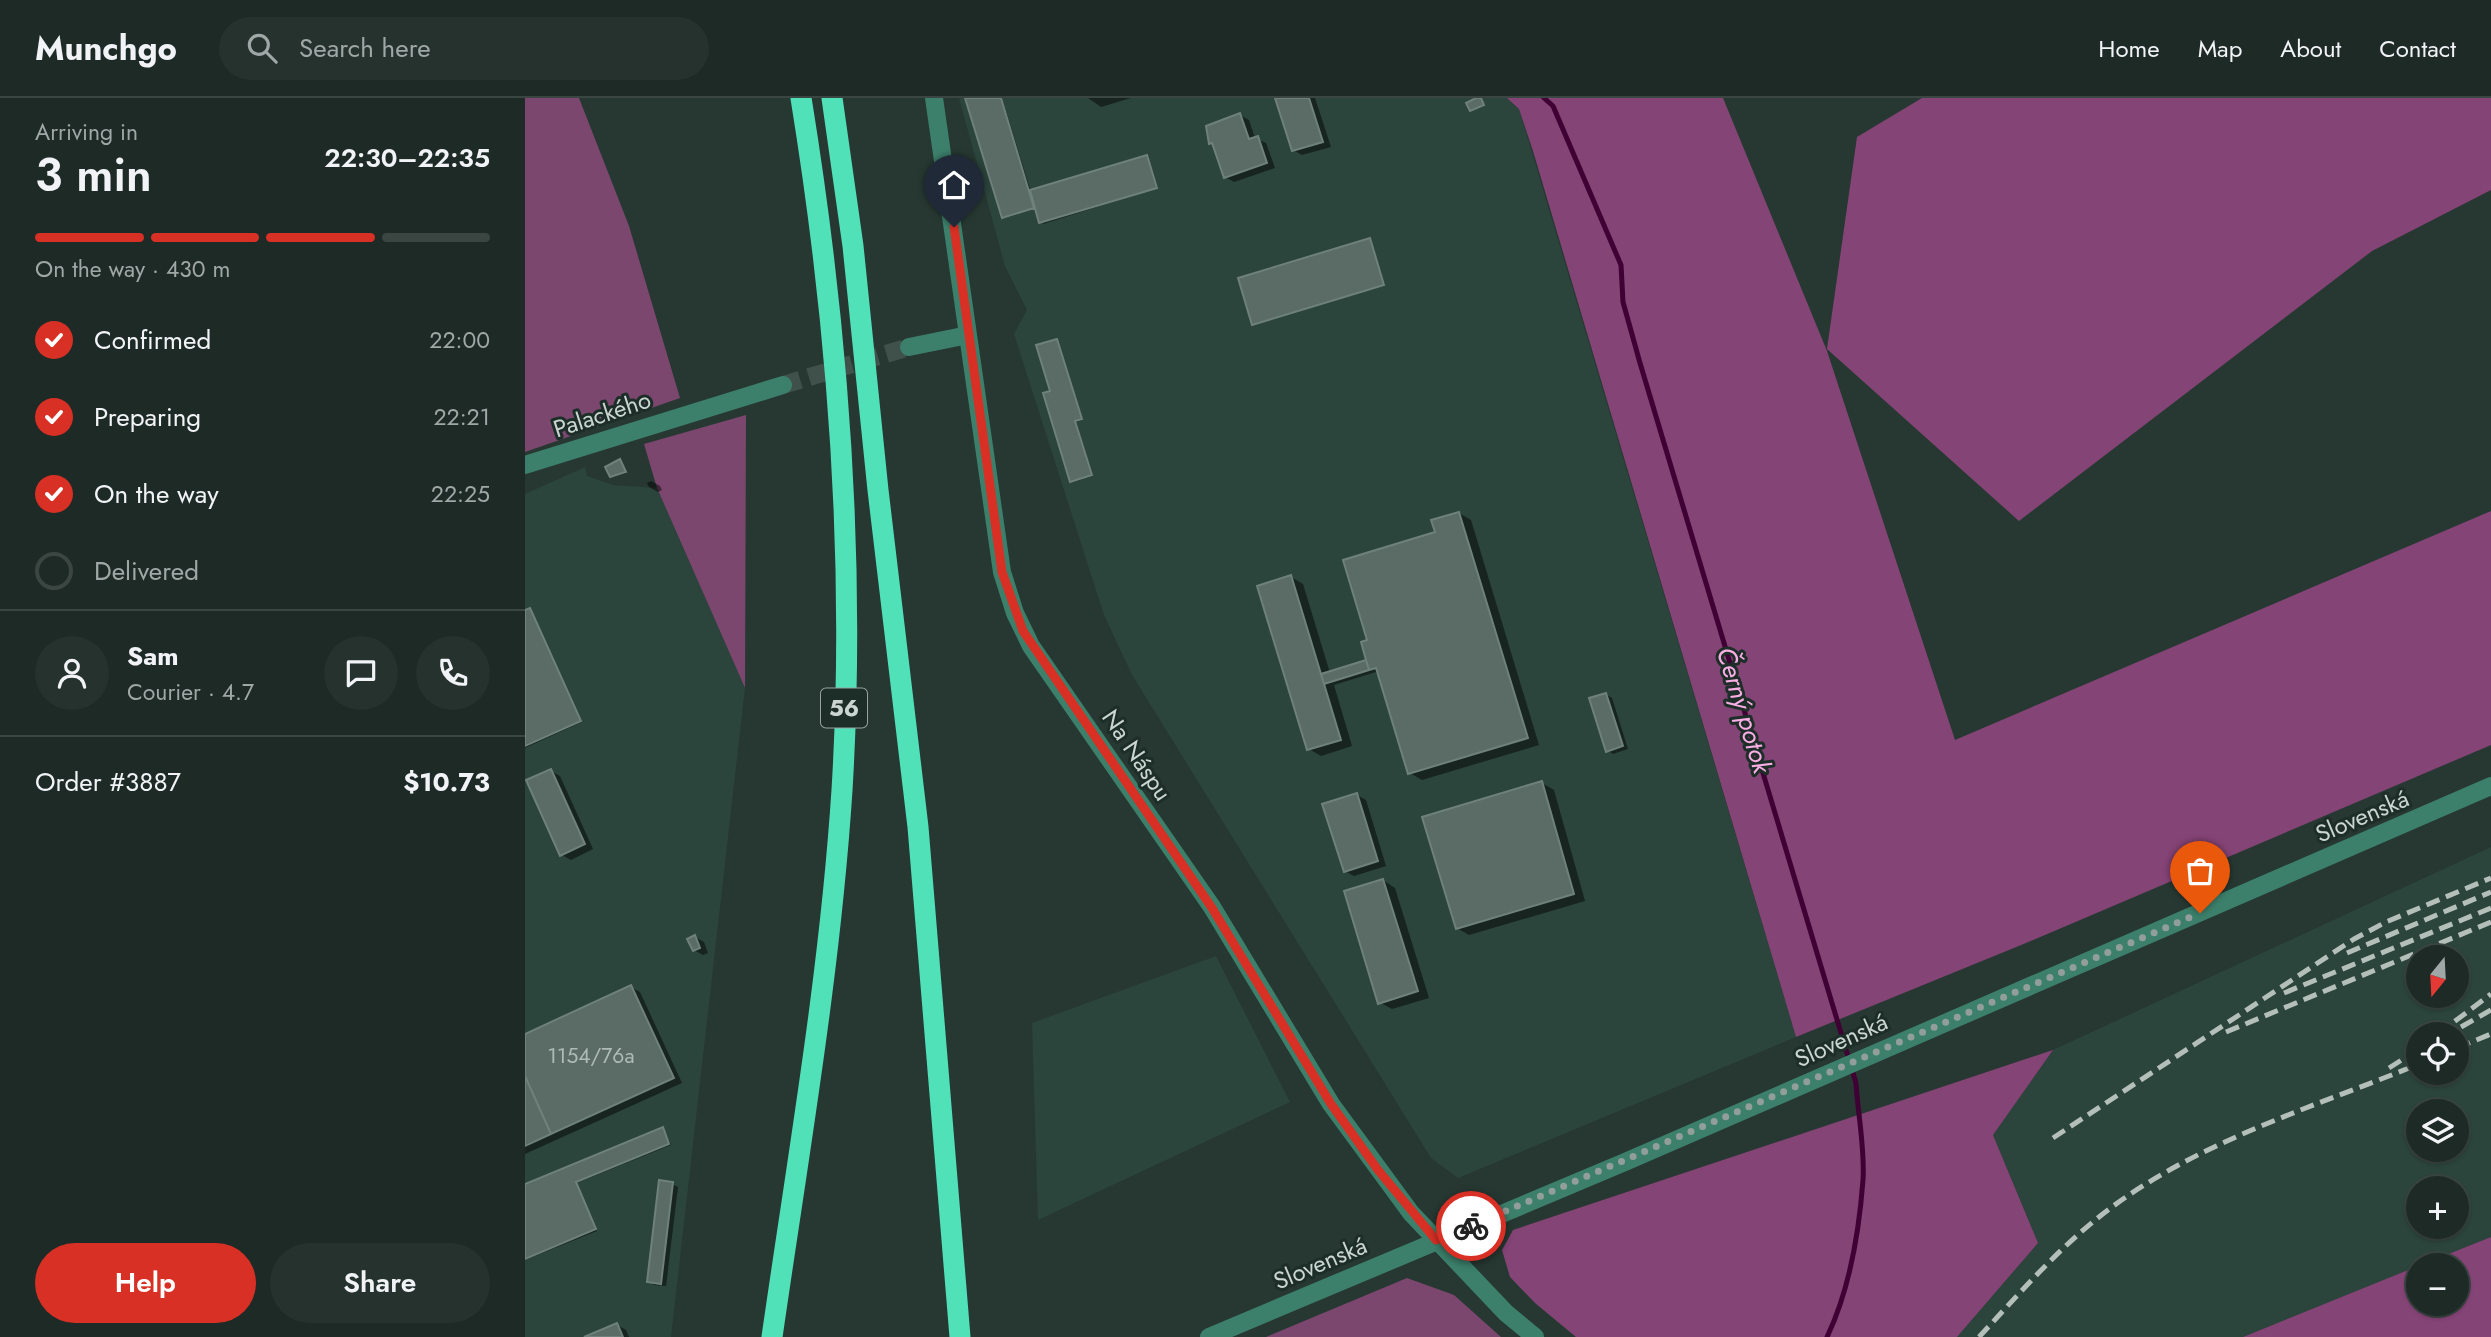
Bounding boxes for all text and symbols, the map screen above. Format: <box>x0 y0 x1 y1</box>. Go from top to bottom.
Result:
search box <box>219 17 709 80</box>
text: Munchgo <box>35 25 177 72</box>
icon: search <box>243 29 281 67</box>
text: Search here <box>299 29 431 67</box>
text: Home <box>2098 31 2160 66</box>
text: Map <box>2198 31 2242 66</box>
text: About <box>2280 31 2341 66</box>
text: Contact <box>2379 31 2456 66</box>
text: Arriving in <box>35 115 138 149</box>
text: 22:30–22:35 <box>324 139 490 177</box>
text: 3 min <box>35 142 152 208</box>
pin <box>924 155 984 227</box>
icon: home <box>935 166 973 204</box>
text: On the way · 430 m <box>35 252 231 286</box>
icon: check <box>35 321 73 359</box>
text: Confirmed <box>94 321 211 359</box>
text: 22:00 <box>429 323 490 357</box>
street label: Palackého <box>549 382 655 446</box>
icon: check <box>35 398 73 436</box>
text: Preparing <box>94 398 201 436</box>
text: 22:21 <box>433 400 490 434</box>
icon: check <box>35 475 73 513</box>
text: On the way <box>94 475 219 513</box>
text: 22:25 <box>431 477 490 511</box>
text: Delivered <box>94 552 199 590</box>
button: person <box>35 636 109 710</box>
button: chat <box>324 636 398 710</box>
button: phone <box>416 636 490 710</box>
text: Sam <box>127 637 179 675</box>
water label: Černý potok <box>1707 642 1782 780</box>
text: Courier · 4.7 <box>127 675 254 709</box>
road number: 56 <box>821 688 867 728</box>
street label: Na Náspu <box>1094 702 1180 808</box>
text: Order #3887 <box>35 763 181 801</box>
text: $10.73 <box>403 763 490 801</box>
street label: Slovenská <box>2310 781 2414 851</box>
pin <box>2170 841 2230 913</box>
icon: bag <box>2181 852 2219 890</box>
north arrow <box>2406 945 2469 1008</box>
map controls <box>2406 945 2469 1316</box>
street label: Slovenská <box>1789 1004 1893 1076</box>
button: locate <box>2406 1022 2469 1085</box>
house number: 1154/76a <box>547 1041 635 1071</box>
button: layers <box>2406 1099 2469 1162</box>
button: + <box>2406 1176 2469 1239</box>
courier <box>1436 1191 1506 1261</box>
icon: bike <box>1452 1207 1490 1245</box>
street label: Slovenská <box>1268 1228 1372 1298</box>
button: Help <box>35 1243 256 1323</box>
button: Share <box>270 1243 490 1323</box>
button: − <box>2406 1253 2469 1316</box>

